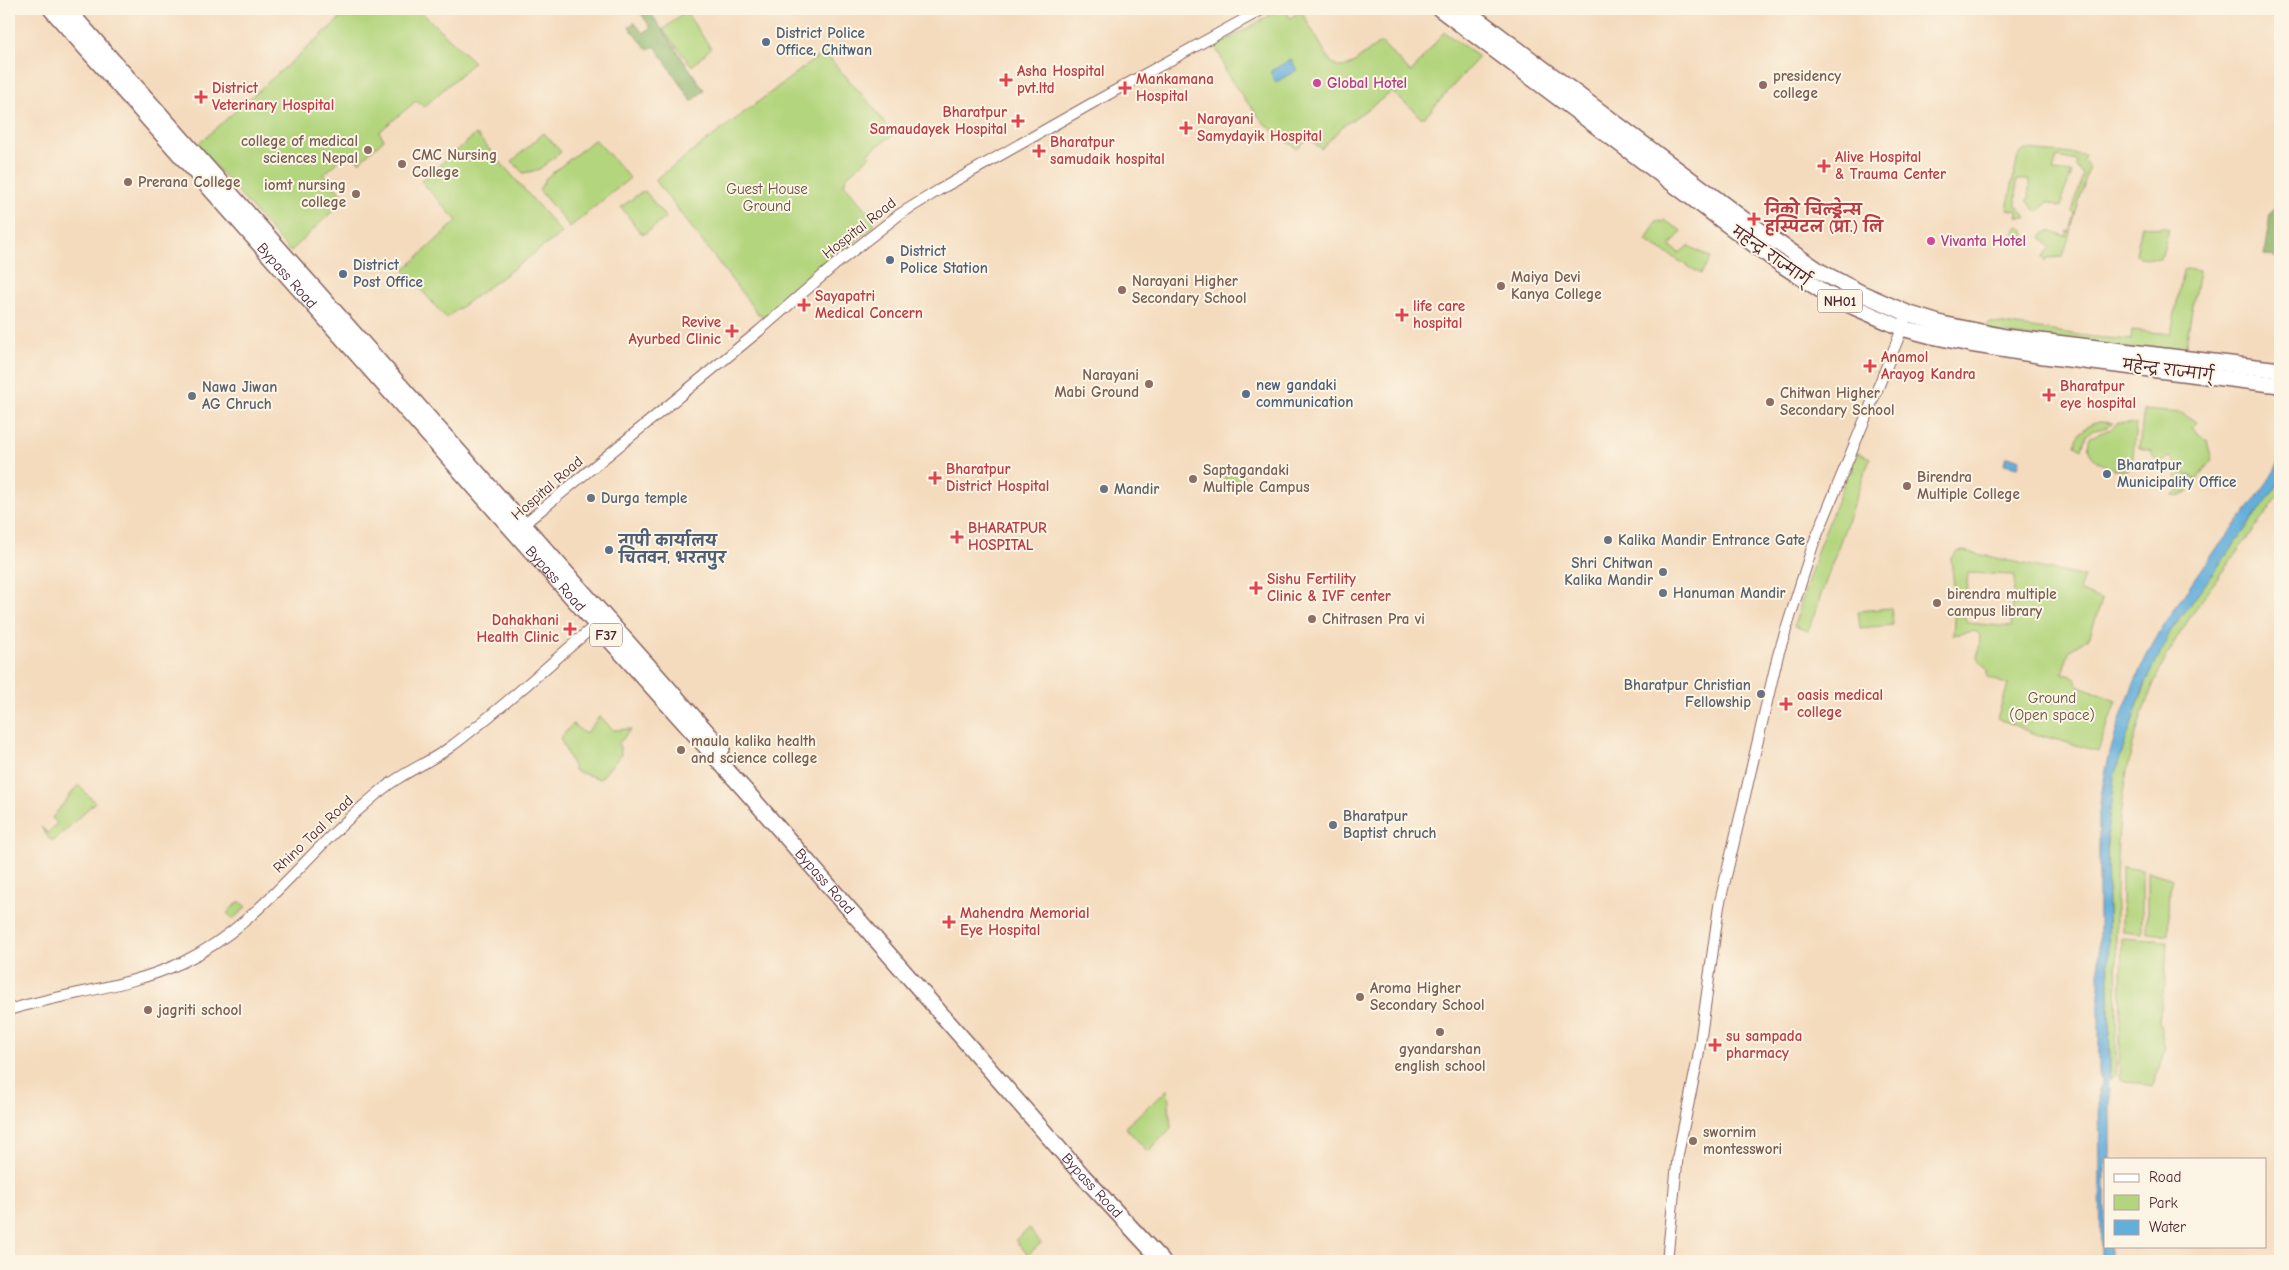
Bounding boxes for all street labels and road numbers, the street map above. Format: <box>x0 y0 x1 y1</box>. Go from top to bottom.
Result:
street label: Hospital Road <box>819 194 899 262</box>
street label: महेन्द्र राज्मार्ग् <box>1726 218 1817 292</box>
street label: Bypass Road <box>253 239 321 312</box>
road number: NH01 <box>1818 290 1862 312</box>
street label: महेन्द्र राज्मार्ग् <box>2120 350 2216 387</box>
street label: Hospital Road <box>508 452 586 524</box>
street label: Bypass Road <box>522 542 589 615</box>
road number: F37 <box>590 624 622 646</box>
street label: Rhino Taal Road <box>269 791 357 877</box>
street label: Bypass Road <box>791 845 859 918</box>
street label: Bypass Road <box>1058 1149 1126 1222</box>

